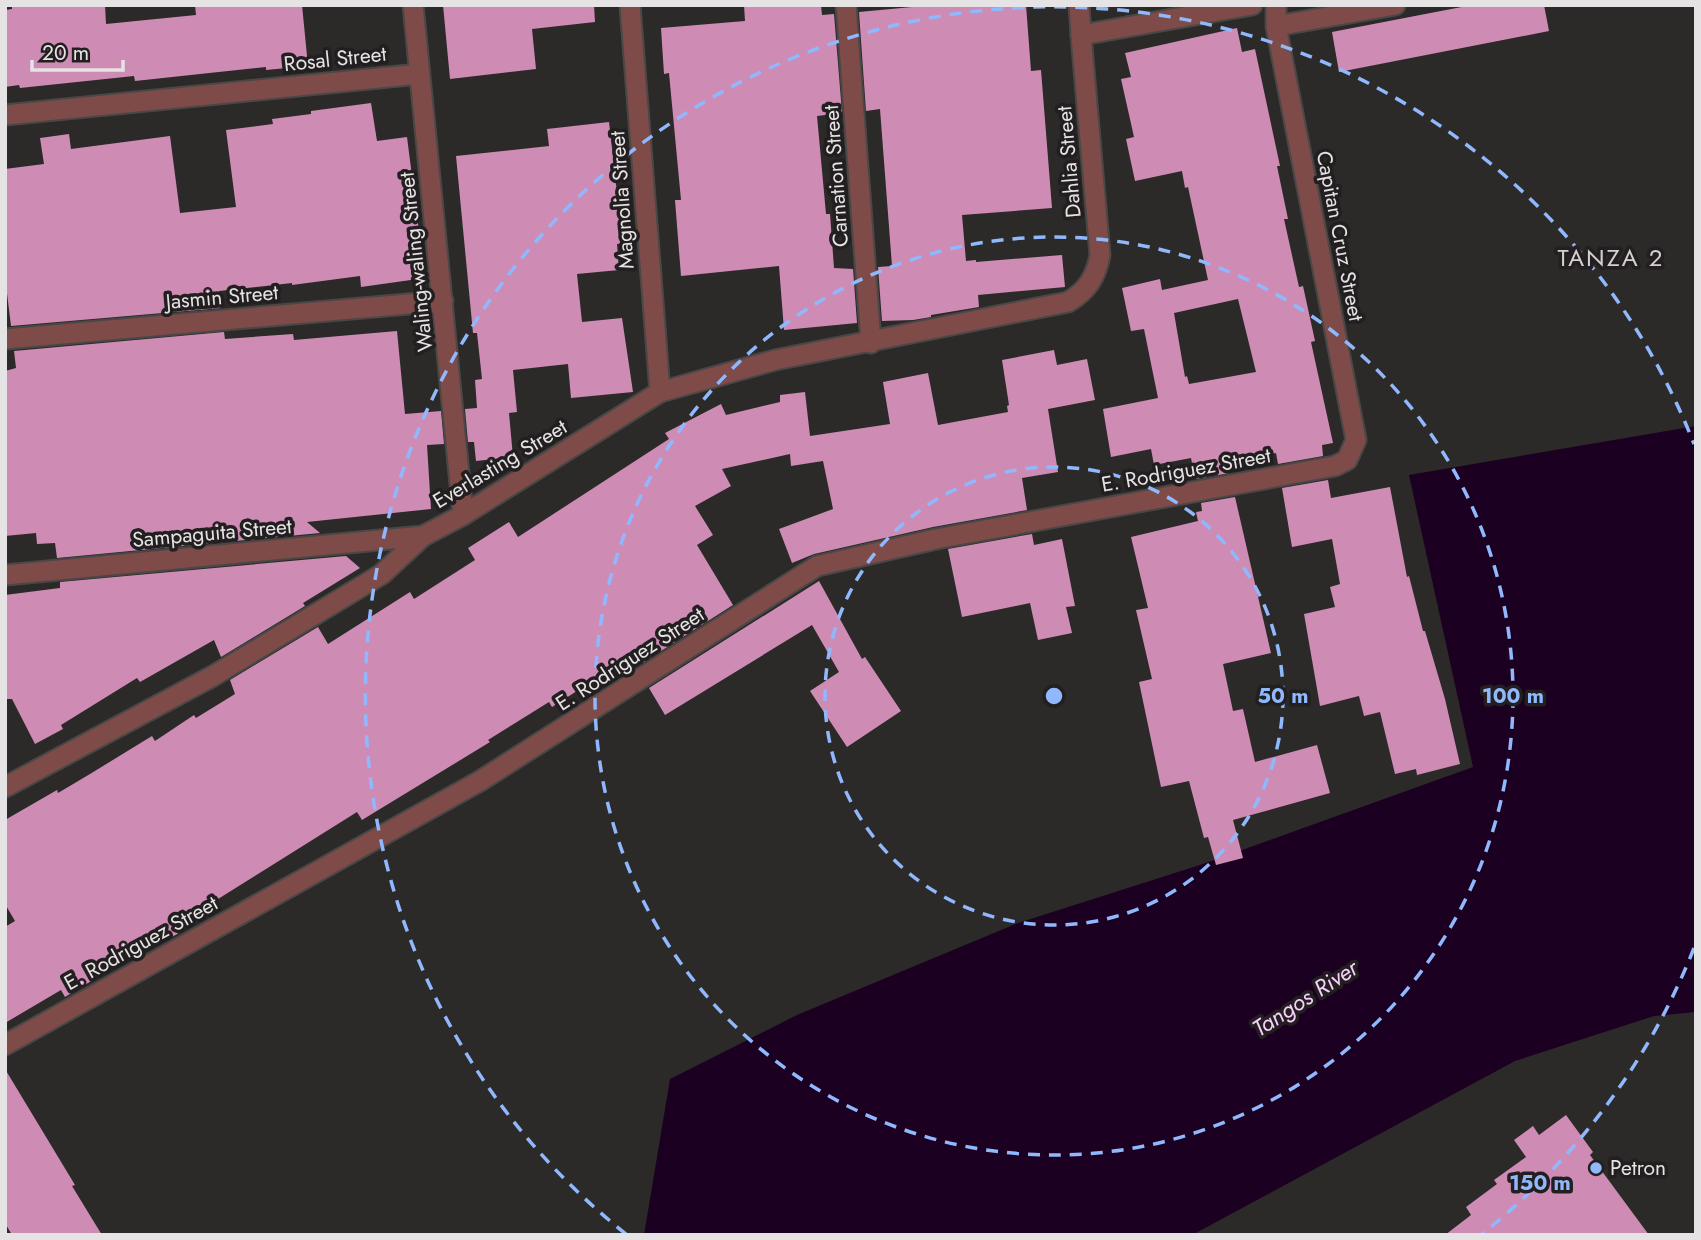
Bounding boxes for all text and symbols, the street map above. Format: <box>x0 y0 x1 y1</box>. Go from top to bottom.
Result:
scale bar <box>32 28 122 72</box>
text: 20 m <box>42 38 89 68</box>
street label: Rosal Street <box>282 39 388 79</box>
street label: Carnation Street <box>816 104 856 248</box>
street label: Dahlia Street <box>1049 105 1089 219</box>
street label: Magnolia Street <box>602 130 642 270</box>
street label: Capitan Cruz Street <box>1309 148 1371 324</box>
street label: Waling-waling Street <box>392 171 440 353</box>
district label: TANZA 2 <box>1558 240 1664 275</box>
street label: Jasmin Street <box>161 277 280 317</box>
street label: Everlasting Street <box>427 412 573 516</box>
street label: E. Rodriguez Street <box>1099 440 1273 500</box>
street label: Sampaguita Street <box>131 511 293 555</box>
street label: E. Rodriguez Street <box>550 600 710 718</box>
text: 50 m <box>1258 681 1308 711</box>
text: 100 m <box>1482 681 1544 711</box>
centre of rings <box>1042 684 1066 708</box>
street label: E. Rodriguez Street <box>59 888 223 998</box>
water label: Tangos River <box>1245 950 1366 1045</box>
place label: Petron <box>1610 1153 1666 1183</box>
marker: Petron <box>1588 1160 1604 1176</box>
text: 150 m <box>1509 1168 1571 1198</box>

